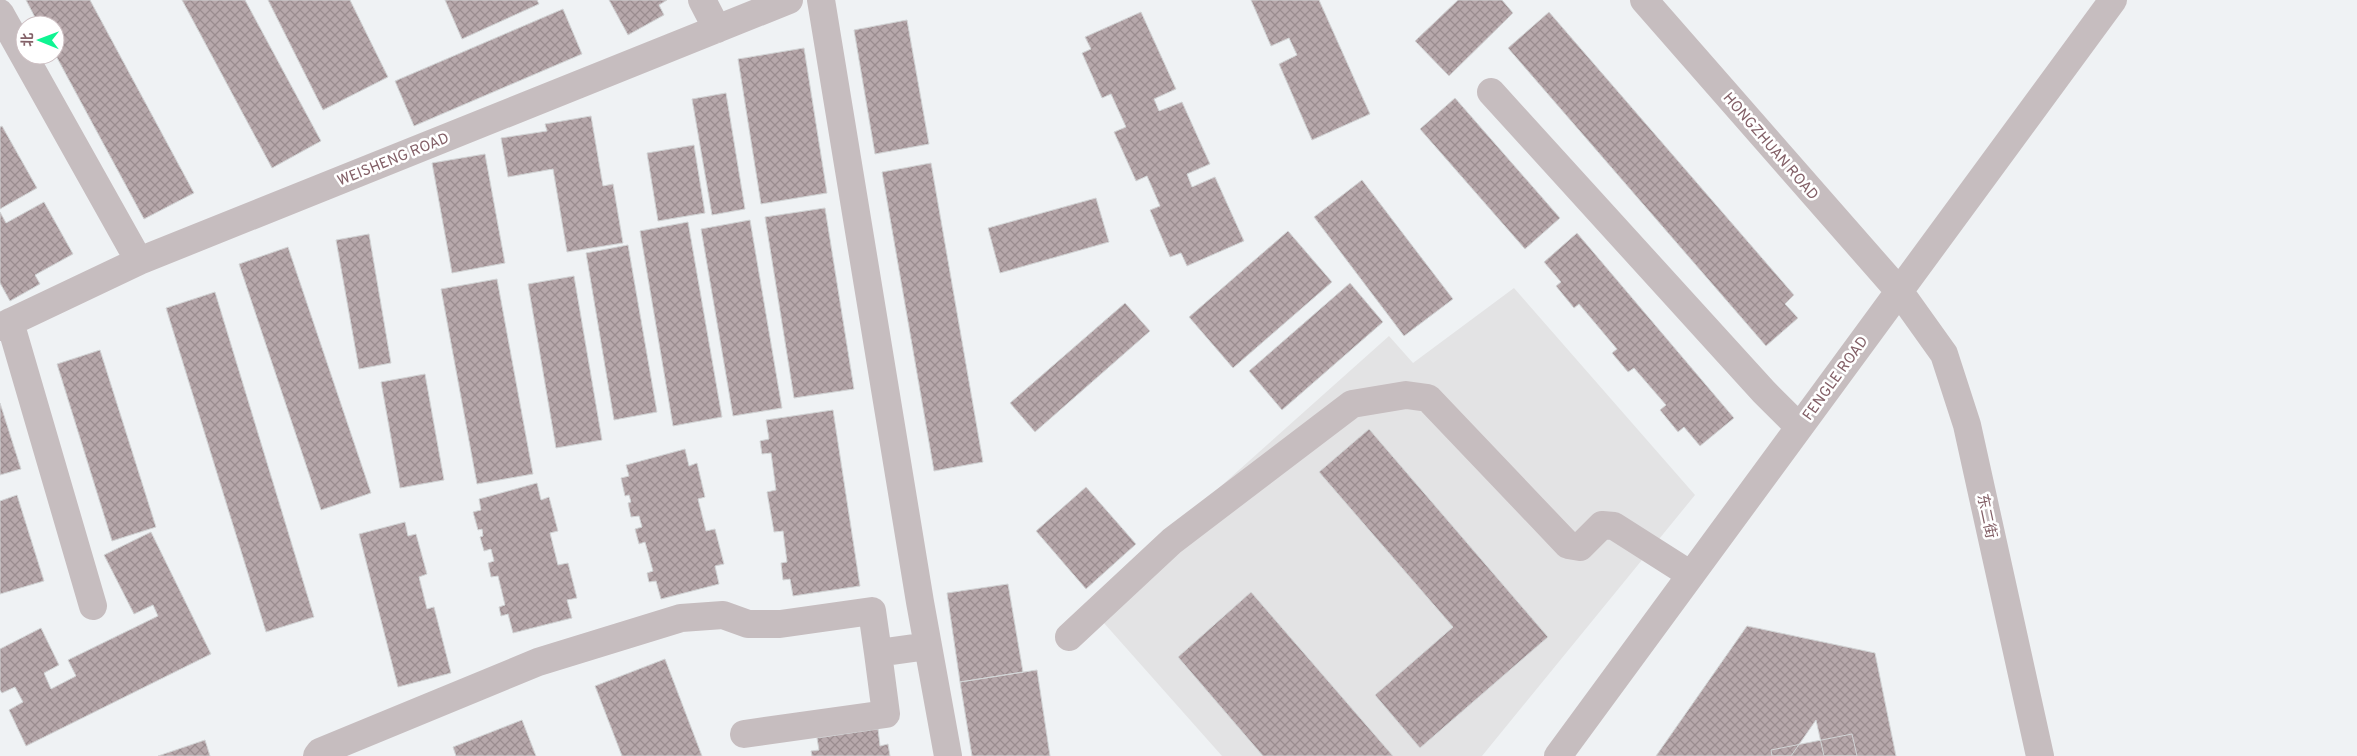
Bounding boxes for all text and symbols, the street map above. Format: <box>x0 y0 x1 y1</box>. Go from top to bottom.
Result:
north arrow <box>15 15 65 65</box>
text: 北 <box>20 33 37 47</box>
street label: HONGZHUAN ROAD <box>1718 89 1822 205</box>
street label: WEISHENG ROAD <box>335 129 452 191</box>
street label: FENGLE ROAD <box>1799 333 1873 425</box>
street label: 东二街 <box>1972 492 2000 540</box>

